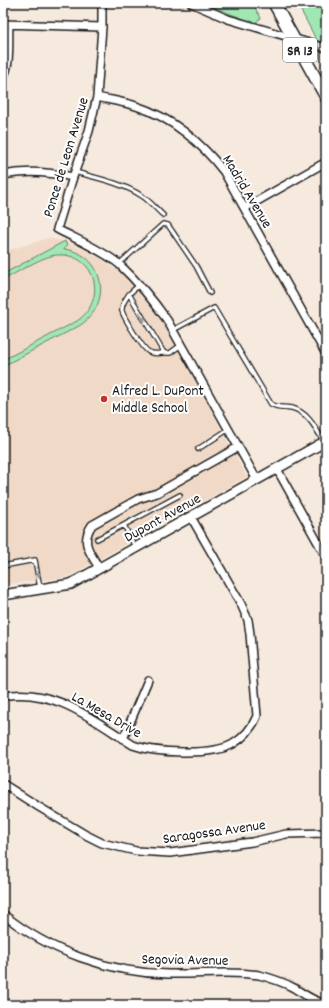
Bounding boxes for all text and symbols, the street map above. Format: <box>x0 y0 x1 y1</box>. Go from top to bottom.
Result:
road number: SR 13 <box>283 38 317 62</box>
street label: Ponce de Leon Avenue <box>38 95 96 220</box>
street label: Madrid Avenue <box>216 151 277 233</box>
one-way arrow <box>138 312 146 322</box>
place label: Alfred L. DuPont Middle School <box>112 381 204 420</box>
marker: Alfred L. DuPont Middle School <box>99 394 109 404</box>
street label: Dupont Avenue <box>121 488 206 549</box>
one-way arrow <box>35 566 41 579</box>
street label: La Mesa Drive <box>67 687 145 745</box>
street label: Saragossa Avenue <box>161 815 268 851</box>
street label: Segovia Avenue <box>141 949 229 973</box>

